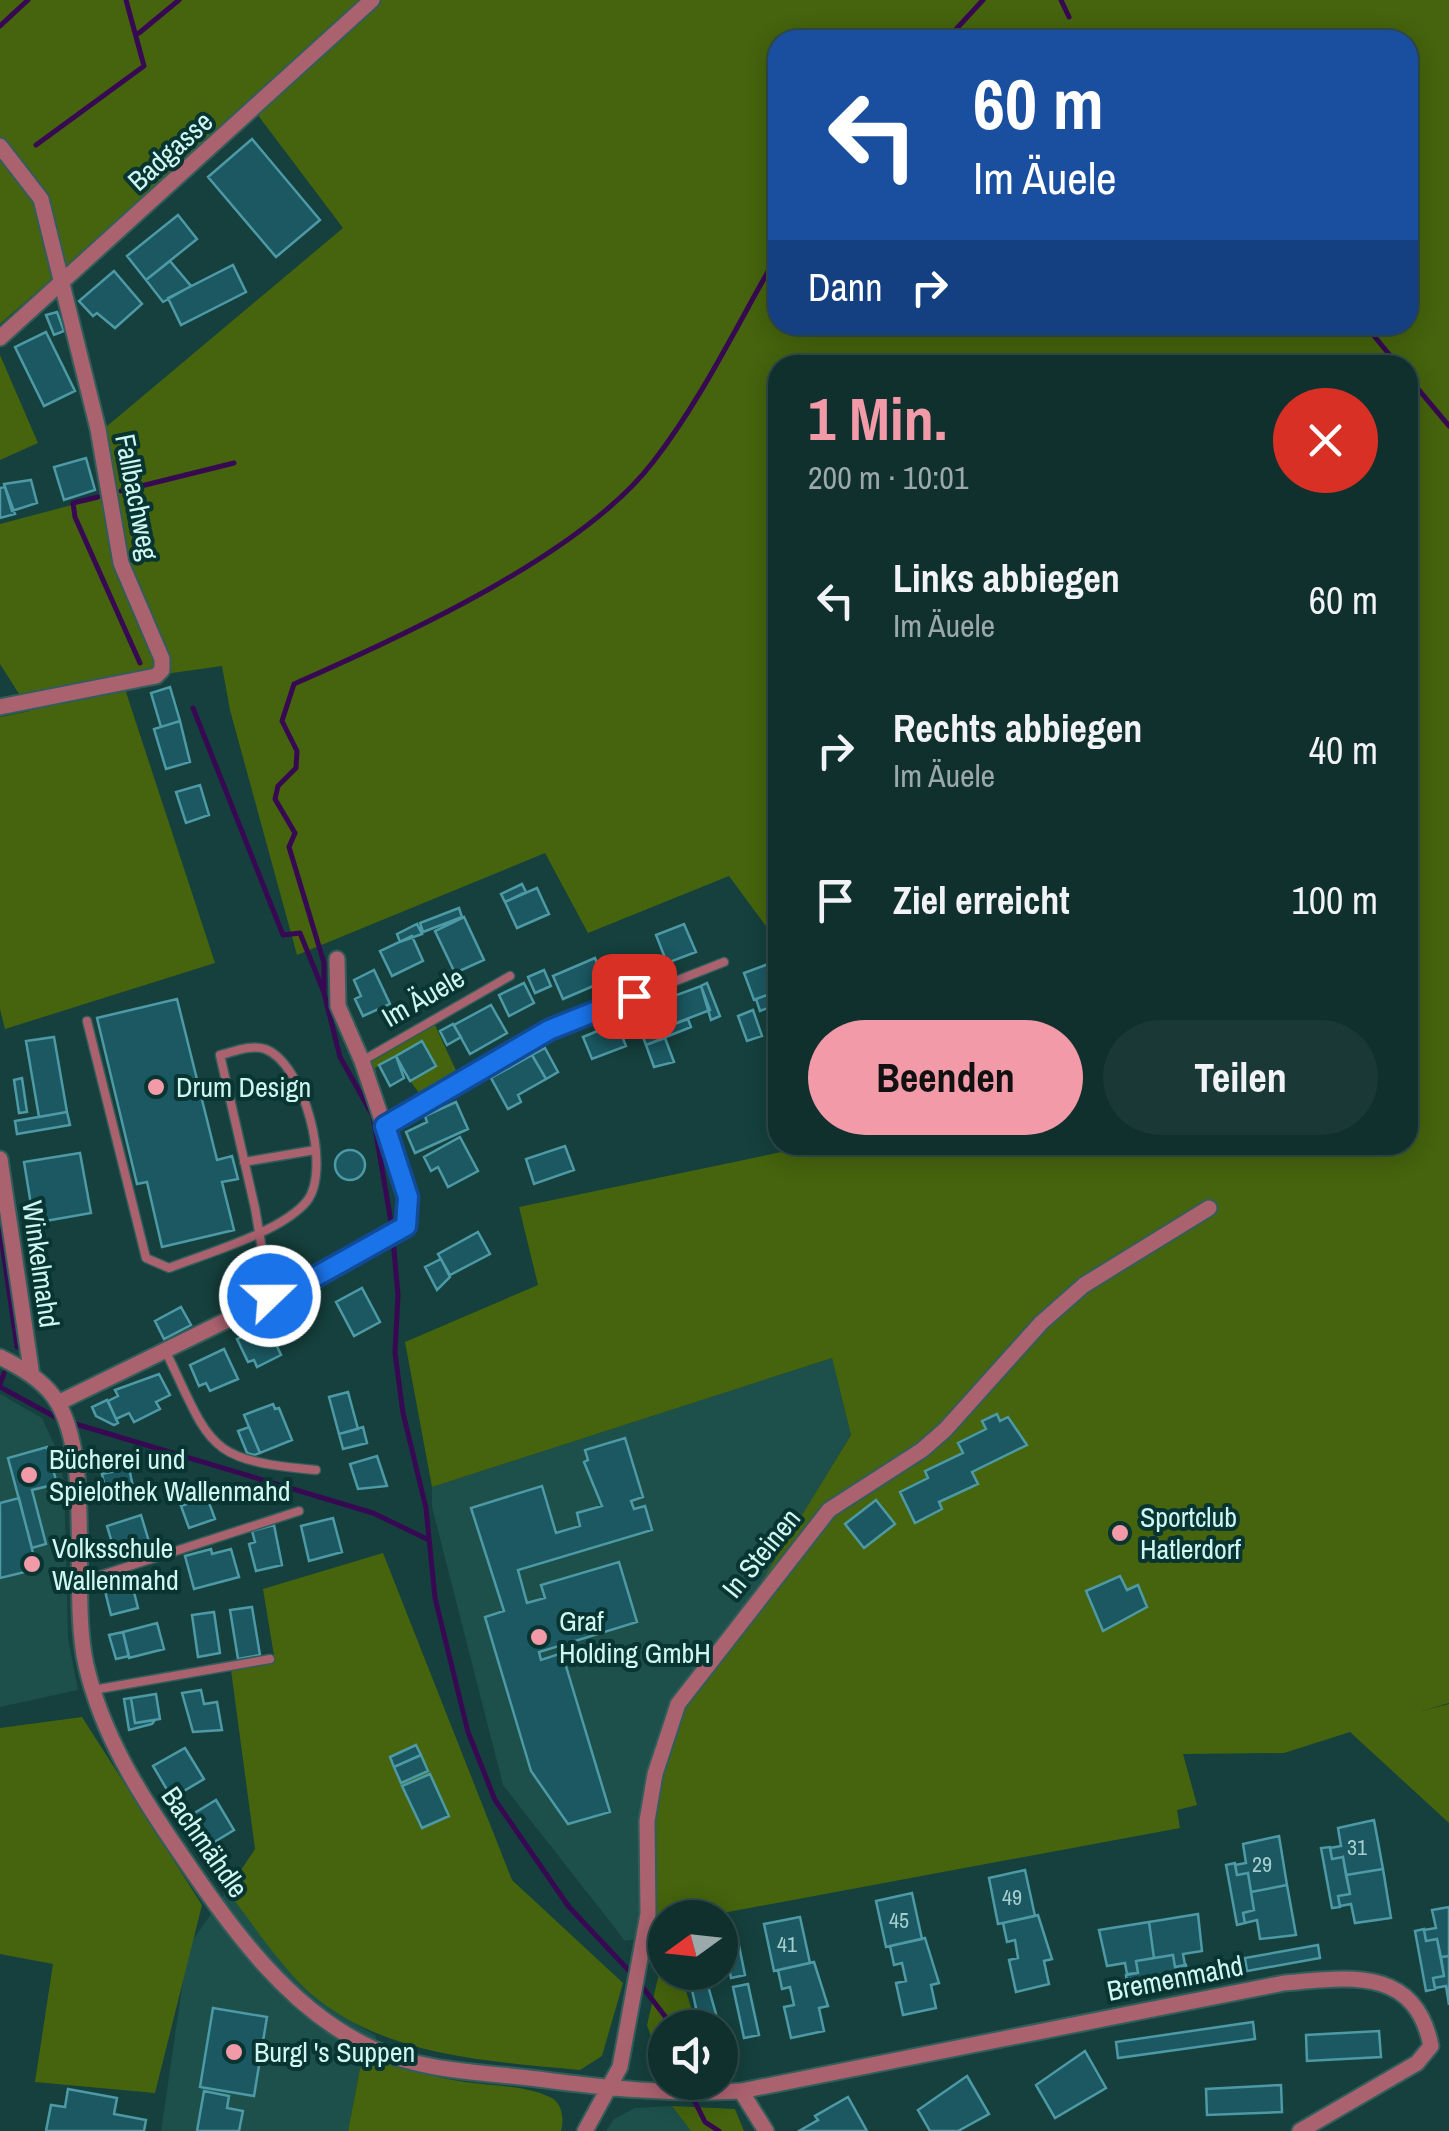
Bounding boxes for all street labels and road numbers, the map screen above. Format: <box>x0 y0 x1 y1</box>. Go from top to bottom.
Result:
street label: Badgasse <box>119 103 221 199</box>
street label: Fallbachweg <box>106 431 168 564</box>
street label: Im Äuele <box>375 958 471 1036</box>
street label: Winkelmahd <box>13 1198 69 1330</box>
street label: In Steinen <box>713 1500 809 1606</box>
street label: Bachmähdle <box>153 1779 257 1905</box>
street label: Bremenmahd <box>1104 1946 1246 2010</box>

